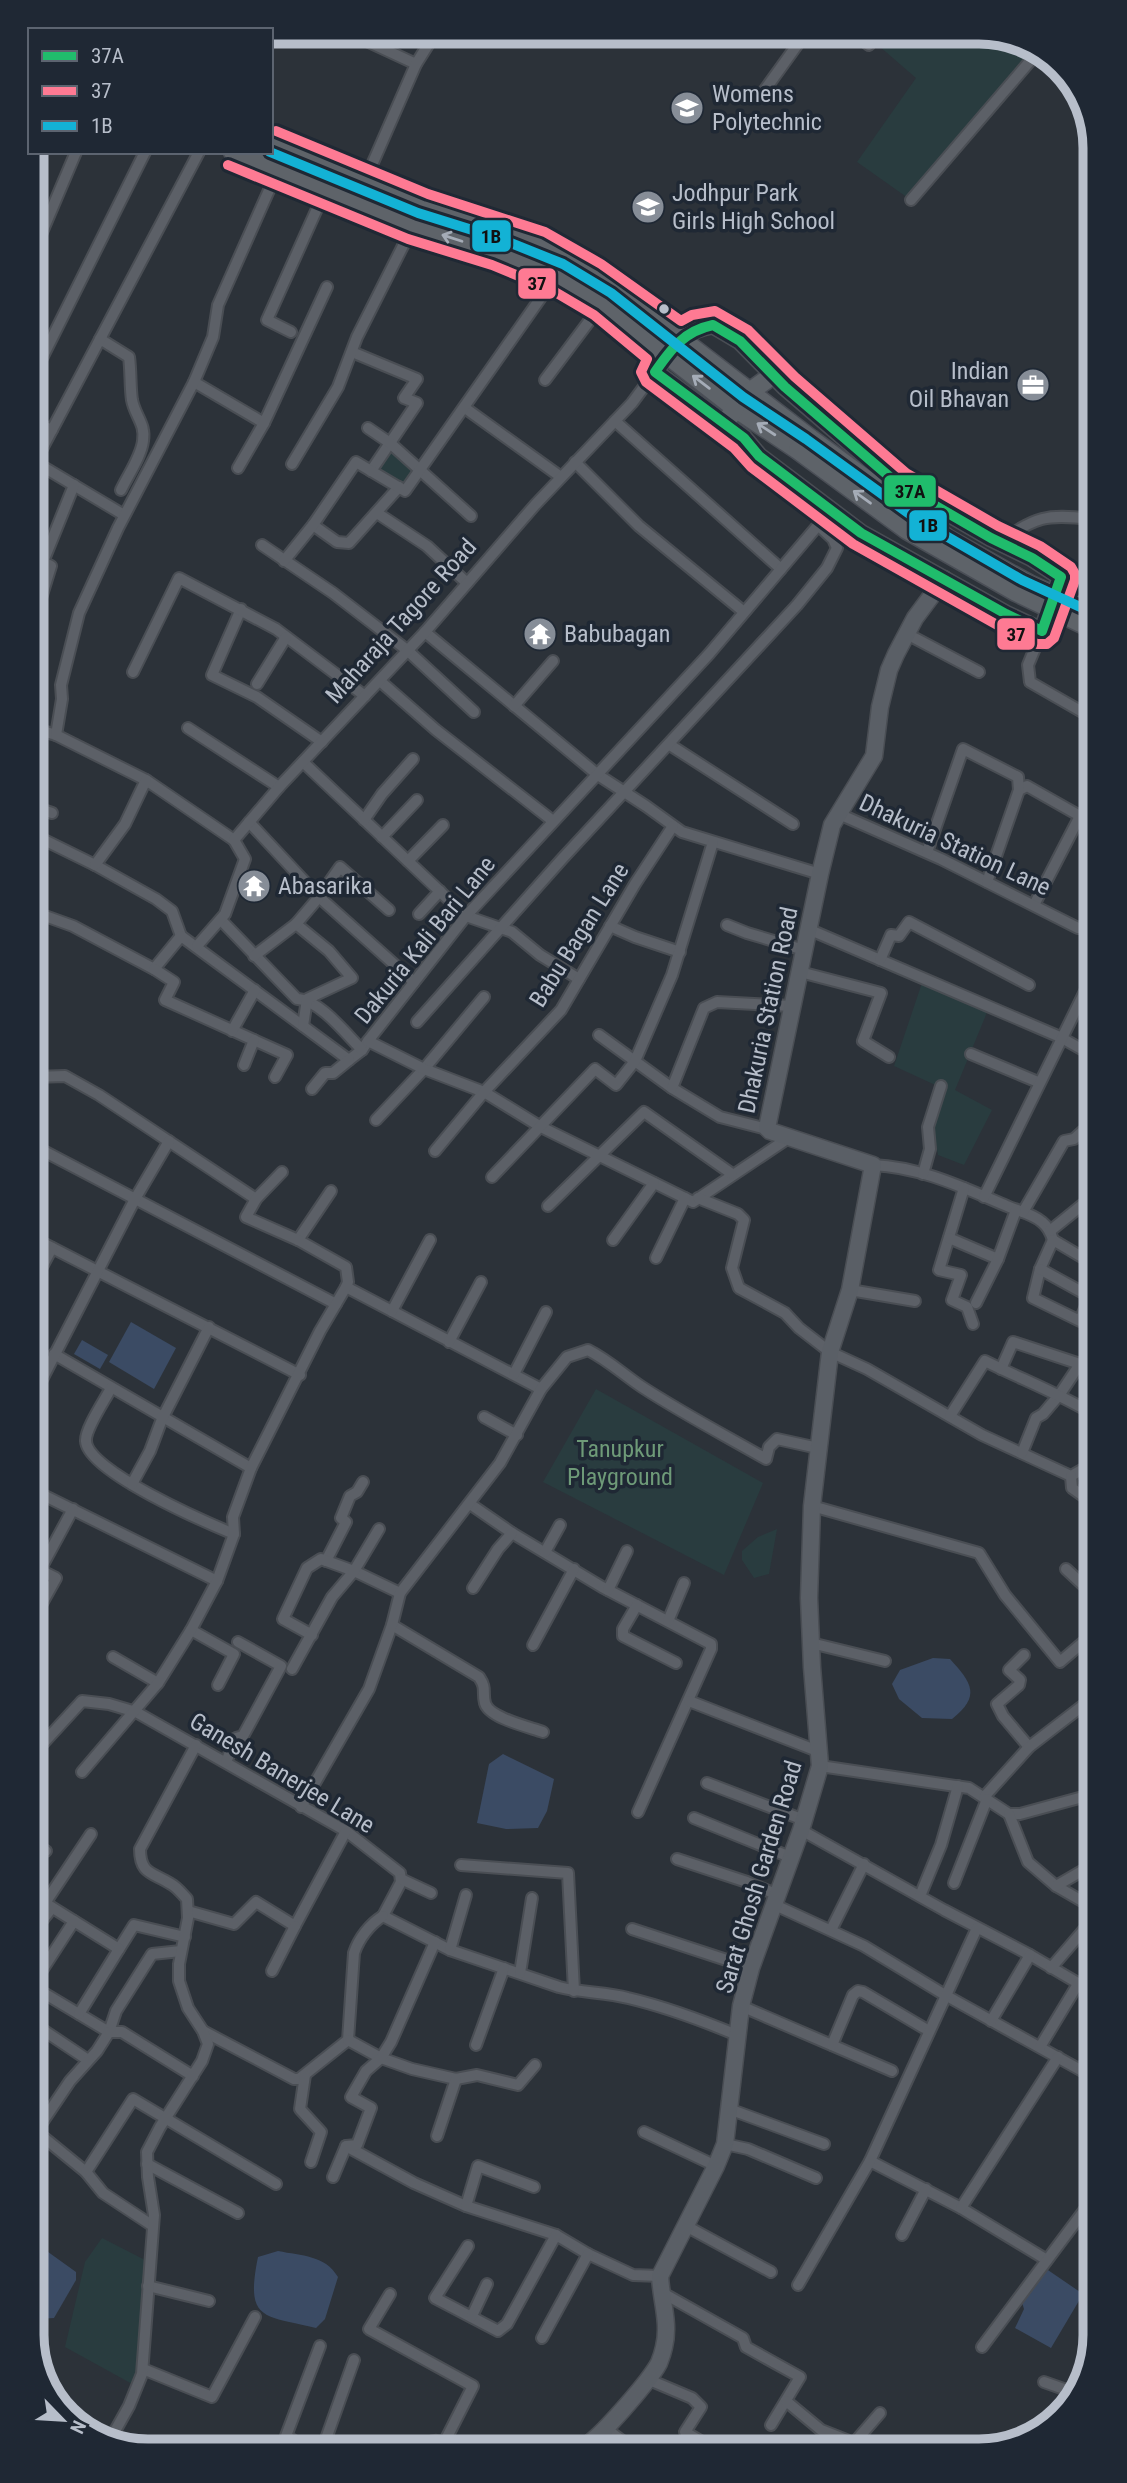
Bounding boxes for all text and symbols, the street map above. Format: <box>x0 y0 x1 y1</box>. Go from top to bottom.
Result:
legend <box>28 28 273 154</box>
text: 37A <box>91 44 124 68</box>
text: 37 <box>91 79 112 103</box>
place label: Womens Polytechnic <box>712 80 822 136</box>
school or university icon: Womens Polytechnic <box>668 89 706 127</box>
text: 1B <box>91 114 113 138</box>
place label: Jodhpur Park Girls High School <box>672 179 835 235</box>
school or university icon: Jodhpur Park Girls High School <box>629 188 667 226</box>
line badge: 1B <box>471 219 512 253</box>
text: 1B <box>481 225 501 248</box>
one-way arrow <box>441 231 463 243</box>
line badge: 37 <box>517 267 557 300</box>
text: 37 <box>527 272 547 295</box>
unlabelled marker <box>657 302 671 316</box>
place label: Indian Oil Bhavan <box>909 357 1009 413</box>
office icon: Indian Oil Bhavan <box>1014 366 1052 404</box>
one-way arrow <box>692 375 710 390</box>
one-way arrow <box>757 422 776 436</box>
line badge: 37A <box>883 474 937 508</box>
text: 37A <box>895 480 926 503</box>
one-way arrow <box>853 490 872 504</box>
line badge: 1B <box>908 509 948 542</box>
text: 1B <box>918 514 938 537</box>
street label: Maharaja Tagore Road <box>320 533 482 709</box>
temple icon: Babubagan <box>521 615 559 653</box>
line badge: 37 <box>996 617 1036 651</box>
place label: Babubagan <box>564 620 670 648</box>
text: 37 <box>1006 623 1026 646</box>
street label: Dhakuria Station Lane <box>855 788 1055 902</box>
street label: Dakuria Kali Bari Lane <box>349 851 501 1029</box>
street label: Babu Bagan Lane <box>524 858 634 1012</box>
temple icon: Abasarika <box>235 867 273 905</box>
place label: Abasarika <box>278 872 373 900</box>
street label: Dhakuria Station Road <box>732 904 804 1116</box>
park label: Tanupkur Playground <box>567 1435 673 1491</box>
street label: Ganesh Banerjee Lane <box>185 1707 379 1839</box>
street label: Sarat Ghosh Garden Road <box>710 1757 808 1997</box>
north arrow <box>28 2385 98 2455</box>
text: N <box>65 2417 91 2437</box>

